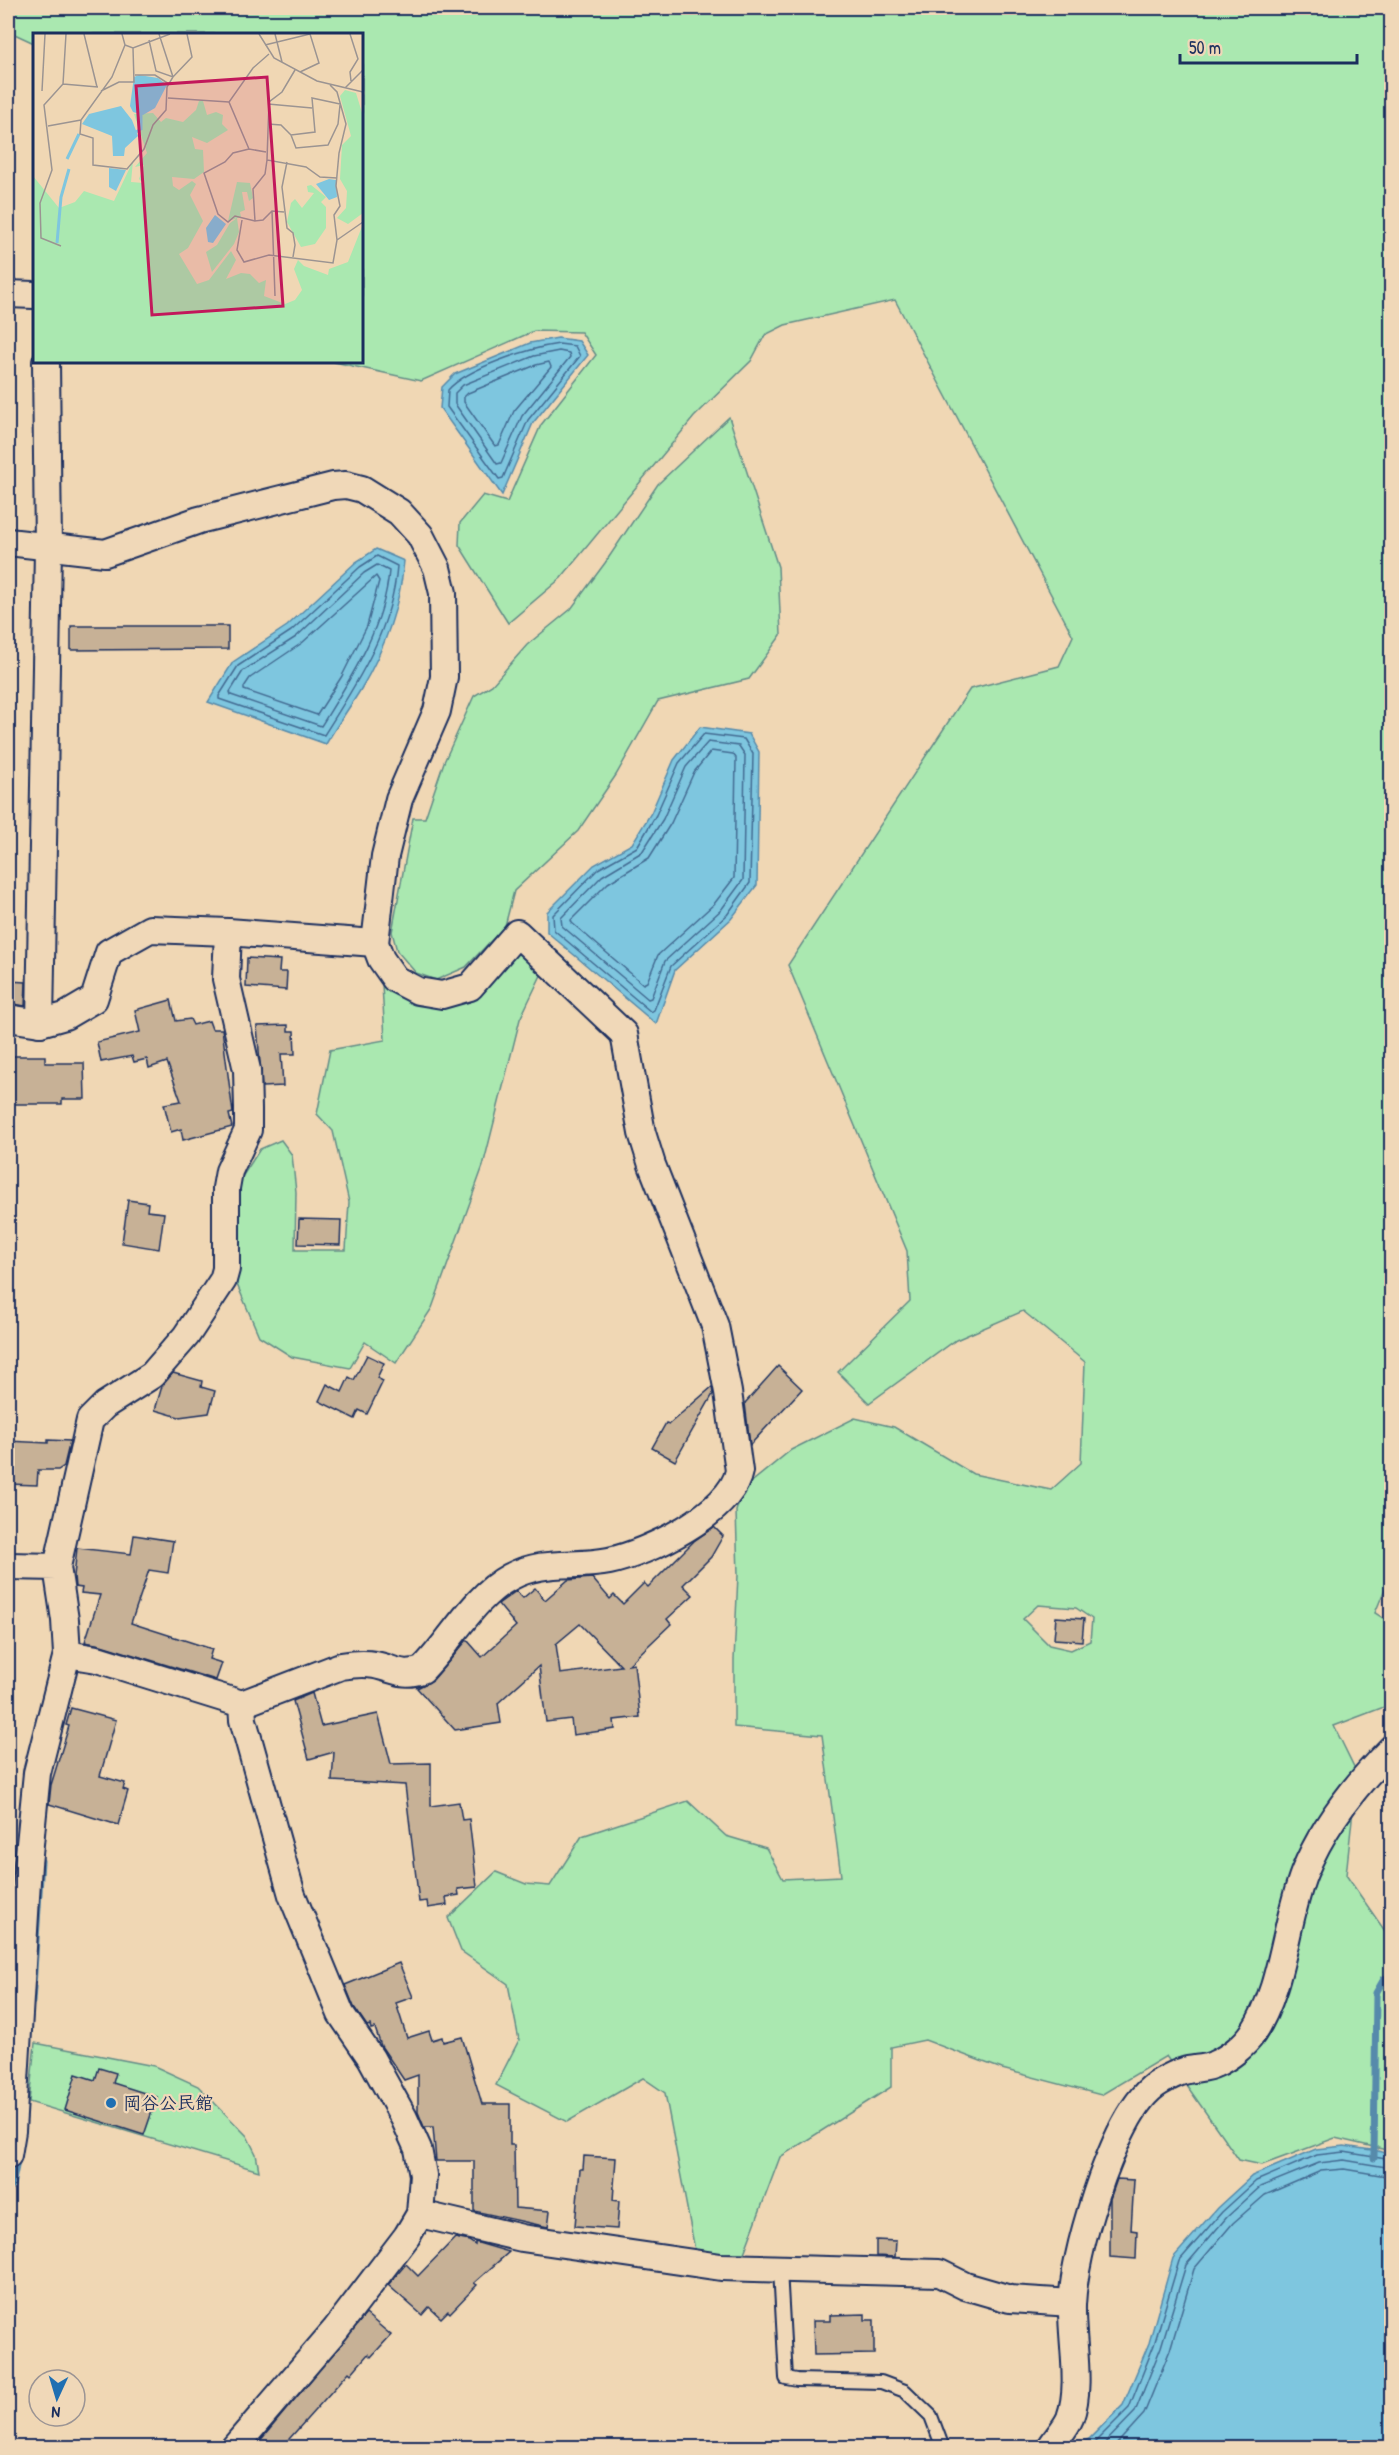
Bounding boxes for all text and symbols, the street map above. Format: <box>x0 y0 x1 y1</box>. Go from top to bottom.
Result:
scale bar <box>1180 27 1357 65</box>
inset map <box>33 33 363 363</box>
text: 50 m <box>1189 35 1221 60</box>
place label: 岡谷公民館 <box>123 2090 213 2115</box>
marker: 岡谷公民館 <box>104 2096 118 2110</box>
north arrow <box>27 2368 87 2428</box>
text: N <box>50 2402 61 2424</box>

